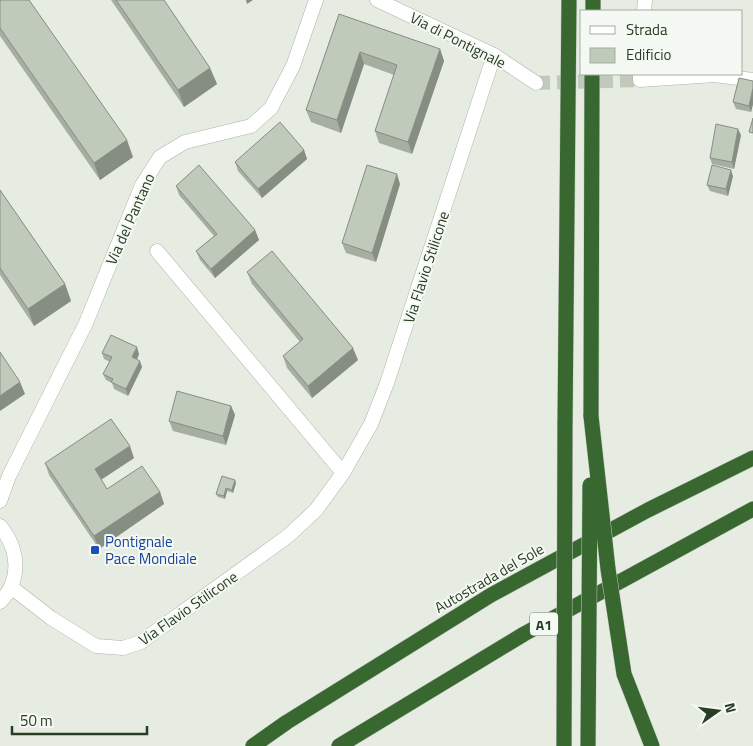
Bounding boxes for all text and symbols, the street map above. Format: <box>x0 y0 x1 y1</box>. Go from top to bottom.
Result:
street label: Via di Pontignale <box>406 6 510 74</box>
legend <box>580 10 743 75</box>
text: Strada <box>626 18 668 41</box>
text: Edificio <box>626 43 671 66</box>
street label: Via del Pantano <box>100 169 161 269</box>
street label: Via Flavio Stilicone <box>397 208 455 326</box>
place label: Pontignale Pace Mondiale <box>105 530 197 570</box>
street label: Autostrada del Sole <box>430 537 548 619</box>
marker: Pontignale Pace Mondiale <box>89 544 101 556</box>
street label: Via Flavio Stilicone <box>134 565 242 651</box>
road number: A1 <box>530 612 558 636</box>
north arrow <box>693 686 743 736</box>
text: N <box>720 700 742 715</box>
scale bar <box>12 704 148 736</box>
text: 50 m <box>20 709 53 732</box>

